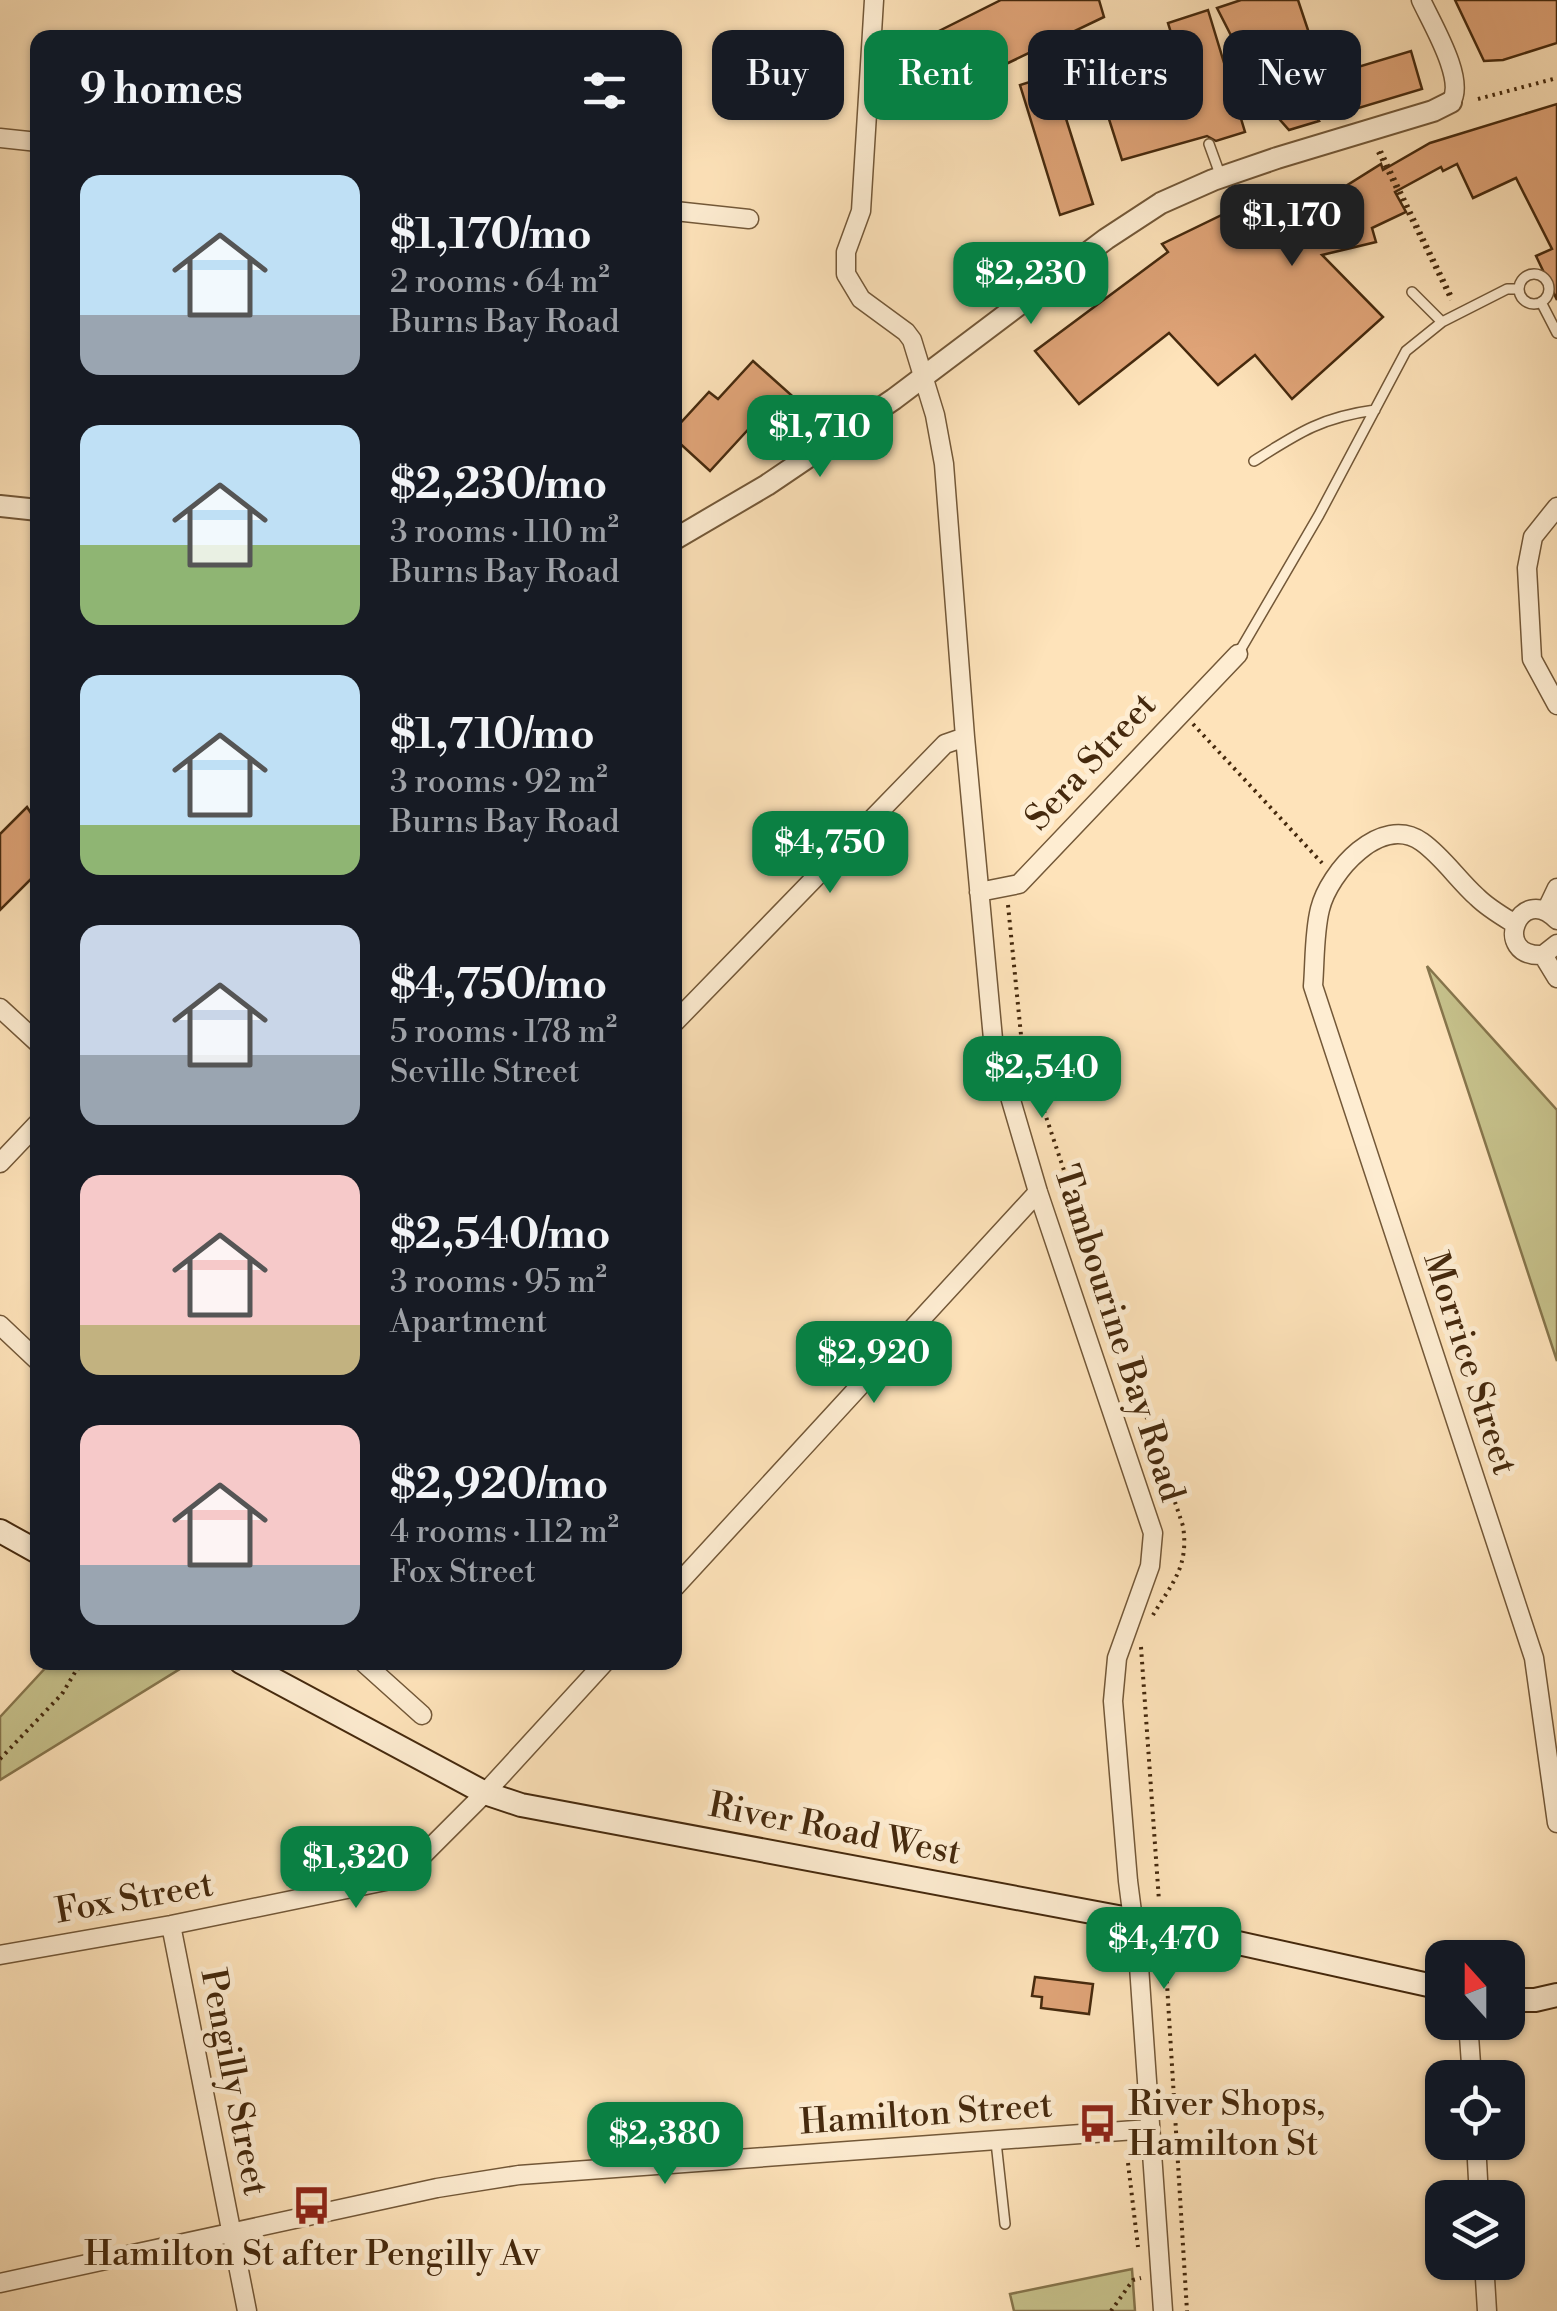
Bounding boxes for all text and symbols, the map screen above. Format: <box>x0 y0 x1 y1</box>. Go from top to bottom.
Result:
chip: Buy <box>712 30 844 120</box>
chip: Rent <box>864 30 1008 120</box>
chip: Filters <box>1028 30 1203 120</box>
chip: New <box>1223 30 1361 120</box>
icon: filters <box>577 63 632 118</box>
text: 9 homes <box>80 64 243 117</box>
pin: $1,170 <box>1211 184 1373 269</box>
text: $1,170 <box>1242 196 1342 236</box>
text: $1,170/mo <box>390 209 592 262</box>
icon: home <box>160 215 280 335</box>
pin: $2,230 <box>950 242 1112 327</box>
text: $2,230 <box>975 254 1087 294</box>
text: 2 rooms · 64 m² <box>390 262 610 302</box>
text: Burns Bay Road <box>390 302 620 342</box>
pin: $1,710 <box>739 395 901 480</box>
text: $1,710 <box>769 407 871 447</box>
text: $2,230/mo <box>390 459 607 512</box>
icon: home <box>160 465 280 585</box>
text: 3 rooms · 110 m² <box>390 512 619 552</box>
text: Burns Bay Road <box>390 552 620 592</box>
street label: Sera Street <box>1016 684 1166 840</box>
text: $1,710/mo <box>390 709 595 762</box>
icon: home <box>160 715 280 835</box>
text: 3 rooms · 92 m² <box>390 762 608 802</box>
text: Burns Bay Road <box>390 802 620 842</box>
pin: $4,750 <box>749 811 911 896</box>
text: $4,750 <box>774 823 886 863</box>
text: $4,750/mo <box>390 959 607 1012</box>
icon: home <box>160 965 280 1085</box>
text: 5 rooms · 178 m² <box>390 1012 617 1052</box>
pin: $2,540 <box>961 1036 1123 1121</box>
text: $2,540 <box>985 1048 1099 1088</box>
text: Seville Street <box>390 1052 580 1092</box>
street label: Tambourine Bay Road <box>1044 1160 1193 1507</box>
text: $2,540/mo <box>390 1209 610 1262</box>
icon: home <box>160 1215 280 1335</box>
street label: Morrice Street <box>1413 1247 1526 1480</box>
text: 3 rooms · 95 m² <box>390 1262 607 1302</box>
text: Apartment <box>390 1302 547 1342</box>
pin: $2,920 <box>793 1321 955 1406</box>
text: $2,920 <box>818 1333 930 1373</box>
text: $2,920/mo <box>390 1459 608 1512</box>
icon: home <box>160 1465 280 1585</box>
text: 4 rooms · 112 m² <box>390 1512 619 1552</box>
text: Fox Street <box>390 1552 536 1592</box>
street label: River Road West <box>705 1784 965 1875</box>
pin: $1,320 <box>275 1826 437 1911</box>
text: $1,320 <box>302 1838 410 1878</box>
street label: Fox Street <box>52 1863 217 1933</box>
pin: $4,470 <box>1083 1907 1245 1992</box>
text: $4,470 <box>1108 1919 1220 1959</box>
north arrow <box>1425 1940 1525 2040</box>
map controls <box>1425 1940 1525 2280</box>
street label: Pengilly Street <box>190 1965 277 2199</box>
button: locate <box>1425 2060 1525 2160</box>
place label: River Shops, Hamilton St <box>1128 2083 1325 2166</box>
street label: Hamilton Street <box>798 2084 1054 2145</box>
pin: $2,380 <box>584 2102 746 2187</box>
bus stop icon: River Shops, Hamilton St <box>1077 2102 1119 2144</box>
text: $2,380 <box>609 2114 721 2154</box>
button: layers <box>1425 2180 1525 2280</box>
bus stop icon: Hamilton St after Pengilly Av <box>291 2185 333 2227</box>
place label: Hamilton St after Pengilly Av <box>84 2233 541 2276</box>

